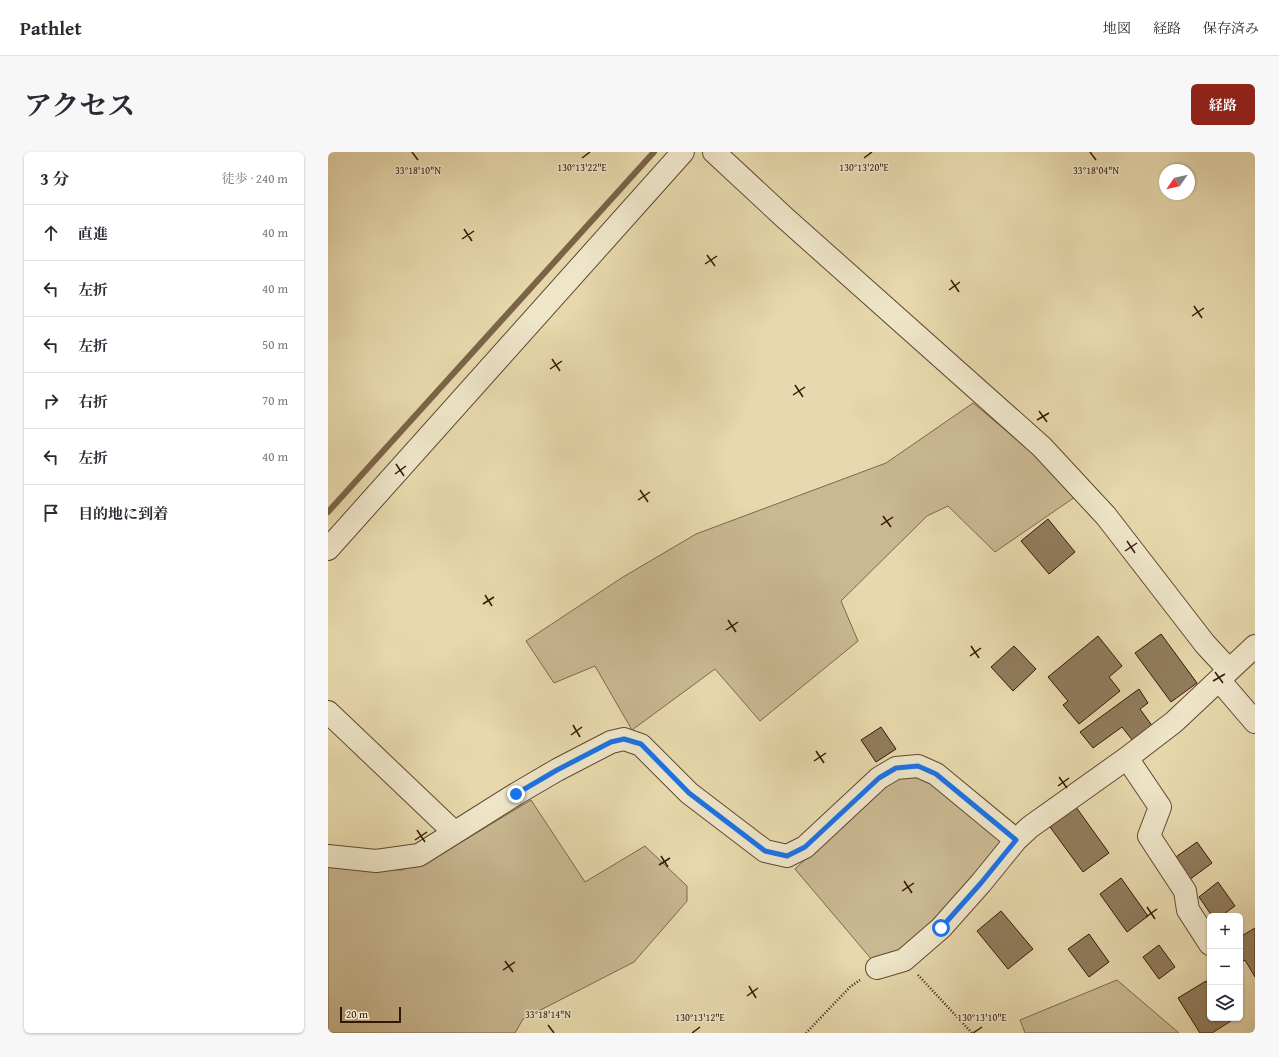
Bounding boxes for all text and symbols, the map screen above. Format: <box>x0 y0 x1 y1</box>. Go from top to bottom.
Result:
text: Pathlet <box>20 14 82 42</box>
text: 地図 <box>1103 18 1131 38</box>
text: 経路 <box>1153 18 1181 38</box>
text: 保存済み <box>1203 18 1259 38</box>
text: アクセス <box>24 84 135 125</box>
button: 経路 <box>1191 84 1255 125</box>
text: 130°13'22"E <box>557 160 607 175</box>
text: 130°13'20"E <box>839 160 889 175</box>
text: 33°18'10"N <box>395 163 441 178</box>
text: 33°18'04"N <box>1073 163 1119 178</box>
north arrow <box>1159 164 1195 200</box>
text: 3 分 <box>40 166 70 191</box>
text: 徒歩 · 240 m <box>222 169 288 188</box>
icon: ahead <box>40 222 62 244</box>
text: 直進 <box>78 223 108 244</box>
text: 40 m <box>262 223 288 242</box>
icon: left <box>40 278 62 300</box>
text: 左折 <box>78 279 108 300</box>
text: 40 m <box>262 279 288 298</box>
icon: left <box>40 334 62 356</box>
text: 左折 <box>78 335 108 356</box>
text: 50 m <box>262 335 288 354</box>
icon: right <box>40 390 62 412</box>
text: 右折 <box>78 391 108 412</box>
text: 70 m <box>262 391 288 410</box>
icon: left <box>40 446 62 468</box>
text: 左折 <box>78 447 108 468</box>
text: 40 m <box>262 447 288 466</box>
icon: arrive <box>40 502 62 524</box>
text: 目的地に到着 <box>78 503 168 524</box>
route end <box>507 785 525 803</box>
map controls <box>1207 913 1243 1021</box>
button: + <box>1207 913 1243 949</box>
route start <box>932 919 950 937</box>
button: − <box>1207 949 1243 985</box>
button: layers <box>1207 985 1243 1021</box>
scale bar <box>340 1005 401 1024</box>
text: 20 m <box>346 1006 368 1022</box>
text: 33°18'14"N <box>525 1007 571 1022</box>
text: 130°13'12"E <box>675 1010 725 1025</box>
text: 130°13'10"E <box>957 1010 1007 1025</box>

